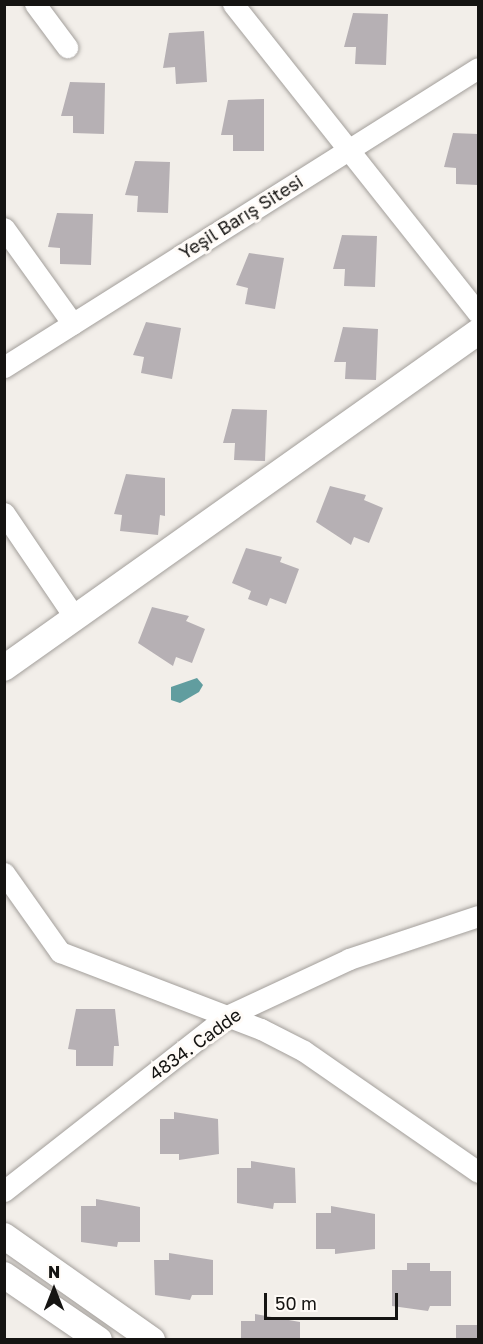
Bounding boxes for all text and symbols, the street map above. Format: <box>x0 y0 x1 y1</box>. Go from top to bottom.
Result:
street label: Yeşil Barış Sitesi <box>175 170 307 264</box>
street label: 4834. Cadde <box>145 1003 245 1085</box>
north arrow <box>24 1260 84 1320</box>
text: N <box>48 1262 60 1282</box>
scale bar <box>267 1281 400 1319</box>
text: 50 m <box>275 1292 317 1314</box>

